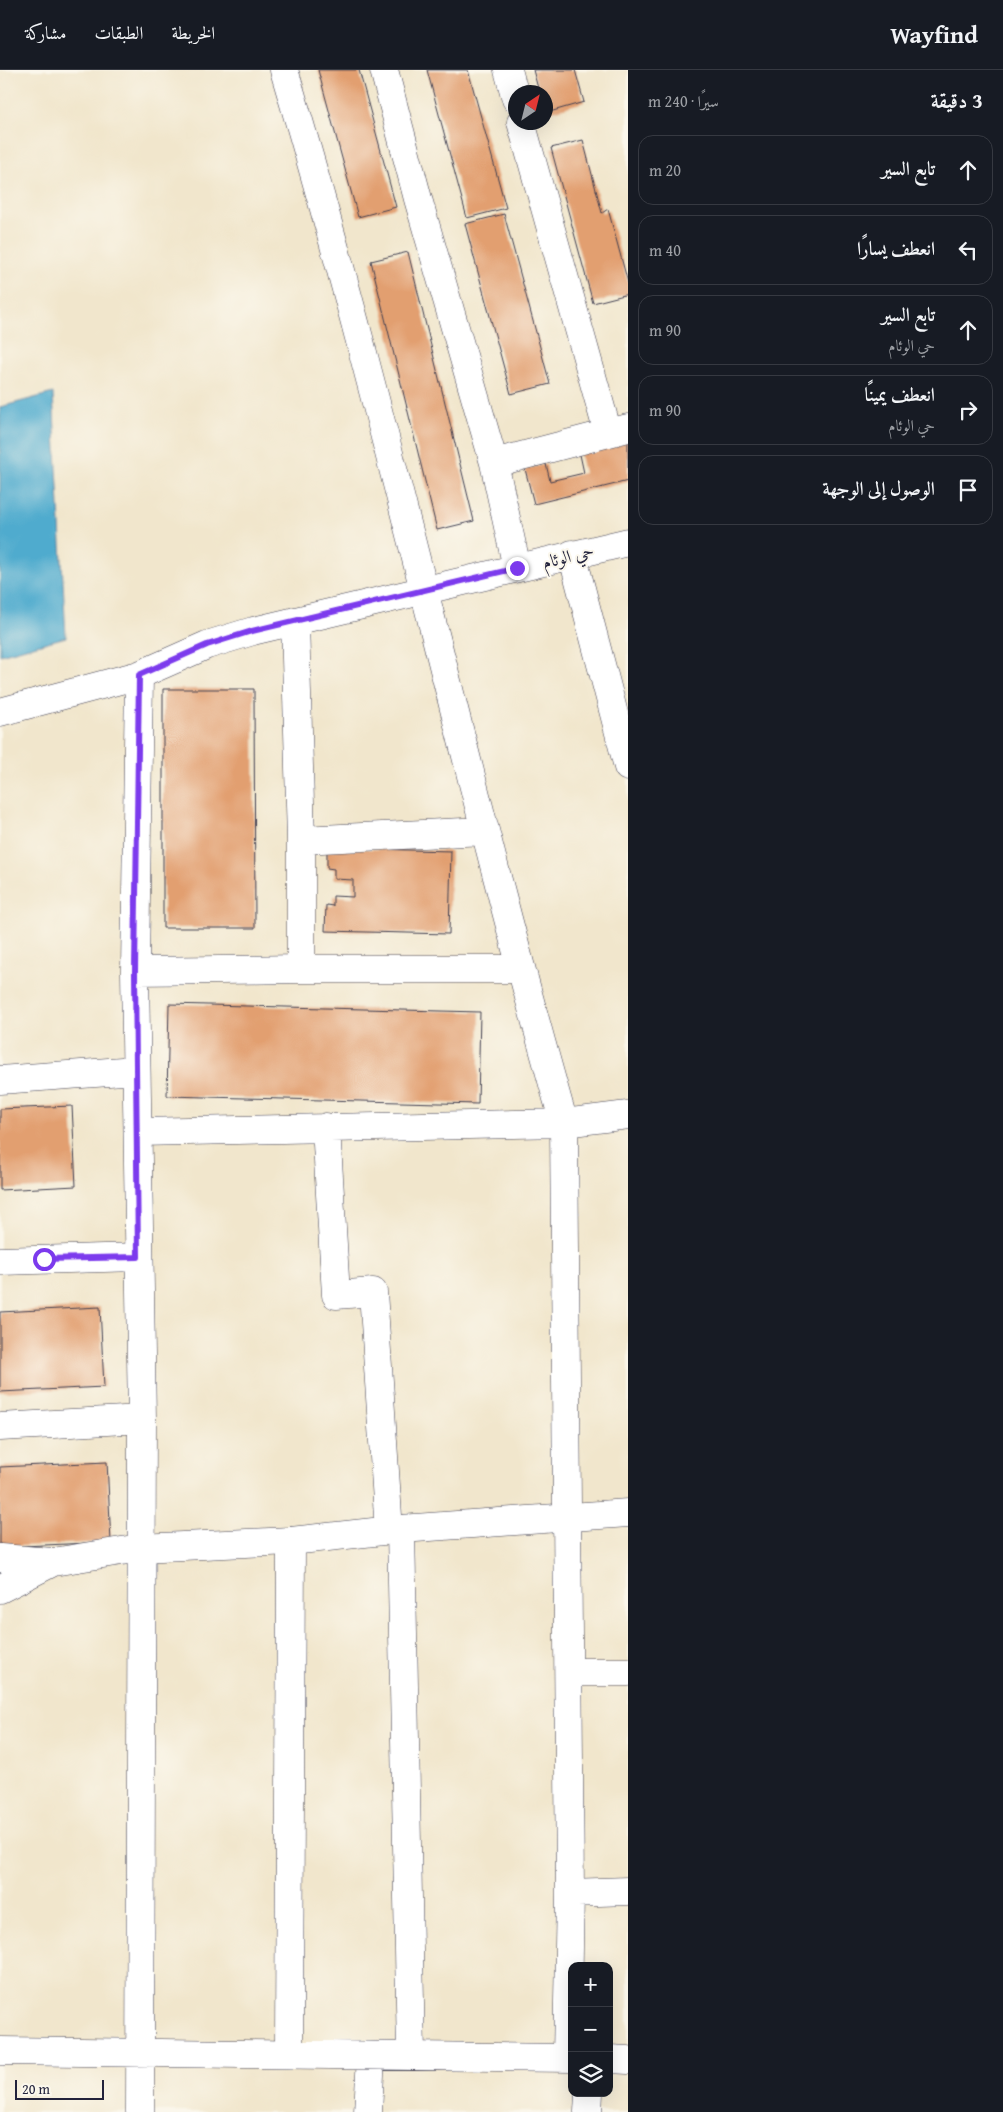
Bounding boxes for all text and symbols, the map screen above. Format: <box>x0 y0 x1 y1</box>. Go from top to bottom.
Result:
text: Wayfind <box>890 17 978 52</box>
text: مشاركة <box>25 19 66 46</box>
text: الطبقات <box>94 19 143 46</box>
text: الخريطة <box>171 19 215 46</box>
north arrow <box>508 85 553 130</box>
text: 3 دقيقة <box>931 85 983 116</box>
text: سيرًا · 240 m <box>648 89 719 113</box>
text: تابع السير <box>881 154 935 182</box>
icon: ahead <box>954 156 982 184</box>
text: 20 m <box>649 158 681 182</box>
text: انعطف يسارًا <box>857 234 935 262</box>
icon: left <box>954 236 982 264</box>
text: 40 m <box>649 238 681 262</box>
text: تابع السير <box>881 300 935 328</box>
icon: ahead <box>954 316 982 344</box>
text: 90 m <box>649 318 681 342</box>
text: حي الوئام <box>888 333 935 357</box>
text: انعطف يمينًا <box>865 380 935 408</box>
icon: right <box>954 396 982 424</box>
text: 90 m <box>649 398 681 422</box>
text: حي الوئام <box>888 413 935 437</box>
text: الوصول إلى الوجهة <box>823 474 935 502</box>
icon: arrive <box>954 476 982 504</box>
street label: حي الوئام <box>539 537 597 578</box>
route end <box>506 557 529 580</box>
route start <box>33 1248 56 1271</box>
map controls <box>568 1962 613 2097</box>
button: + <box>568 1962 613 2007</box>
button: − <box>568 2007 613 2052</box>
button: layers <box>568 2052 613 2097</box>
scale bar <box>15 2077 104 2100</box>
text: 20 m <box>22 2079 50 2099</box>

